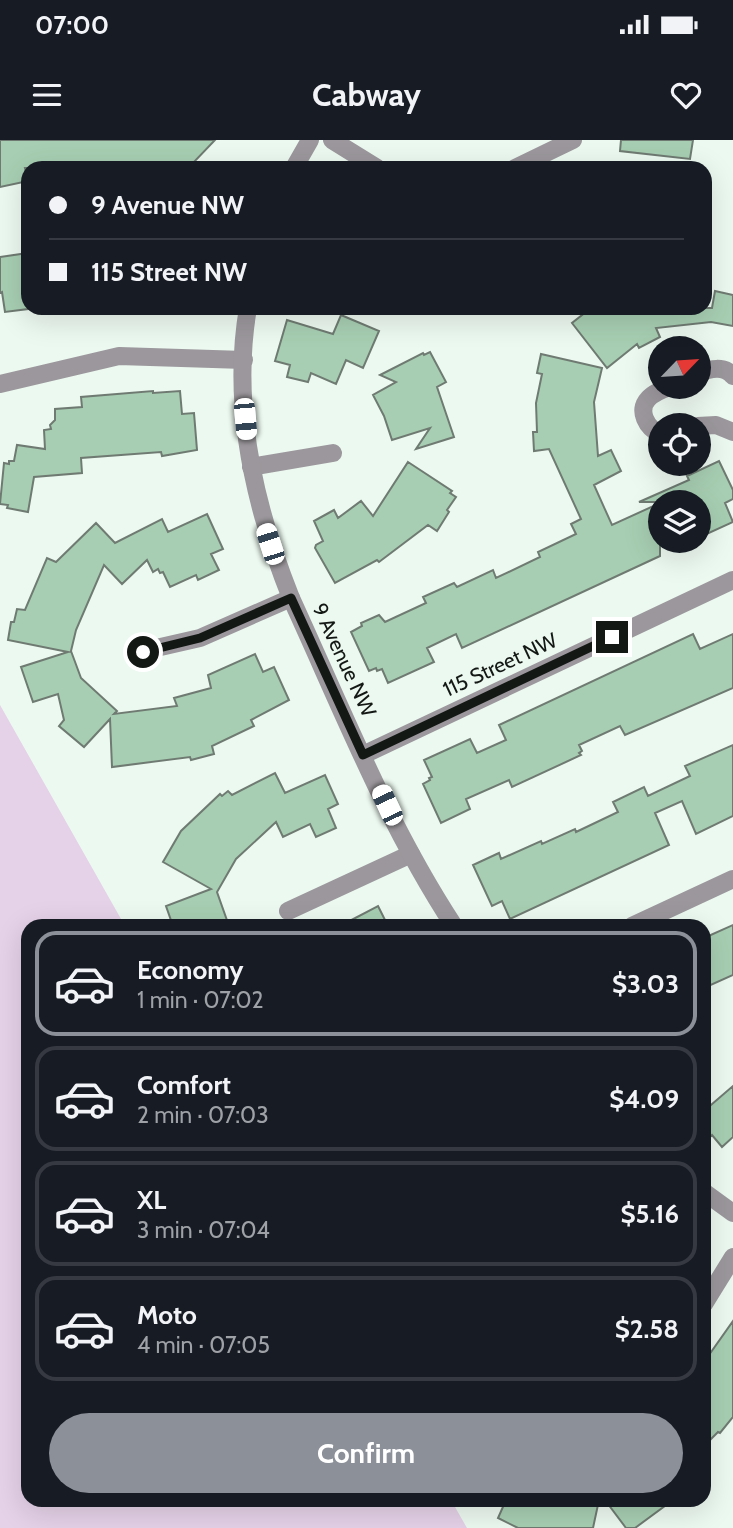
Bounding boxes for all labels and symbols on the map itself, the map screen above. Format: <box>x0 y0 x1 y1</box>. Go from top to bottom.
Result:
north arrow <box>648 336 710 399</box>
car <box>233 397 258 441</box>
car <box>254 521 287 567</box>
street label: 9 Avenue NW <box>307 599 382 721</box>
route end <box>596 621 628 653</box>
street label: 115 Street NW <box>439 627 561 702</box>
route start <box>127 636 159 668</box>
car <box>369 782 406 828</box>

